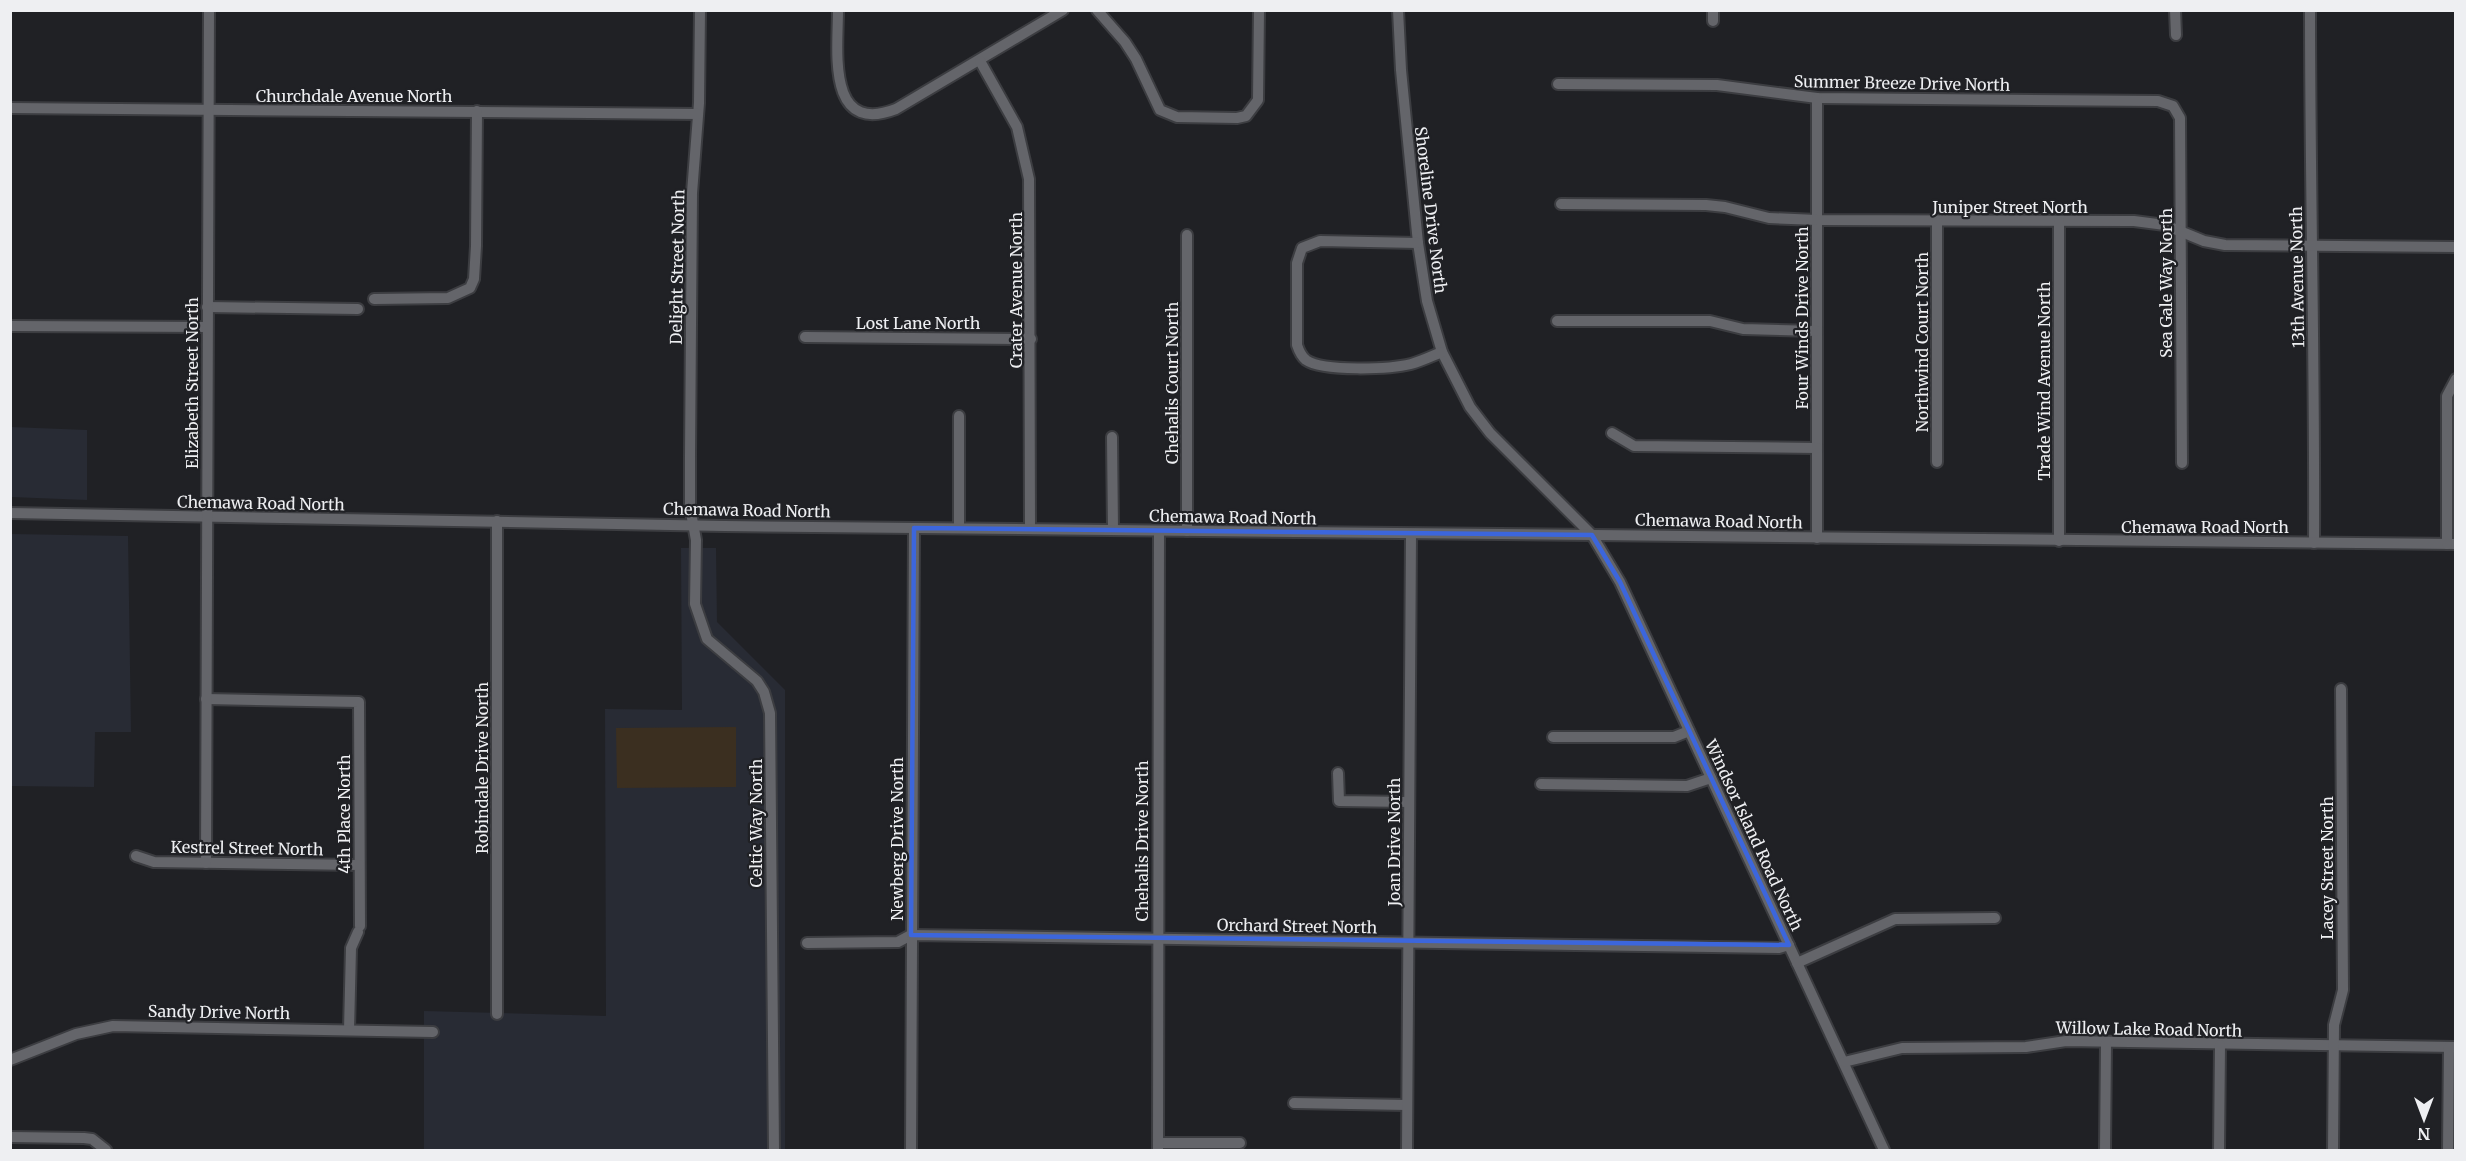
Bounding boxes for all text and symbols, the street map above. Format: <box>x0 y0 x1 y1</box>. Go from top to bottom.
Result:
street label: Summer Breeze Drive North <box>1794 71 2011 95</box>
street label: Churchdale Avenue North <box>256 86 453 106</box>
street label: Shoreline Drive North <box>1411 125 1451 295</box>
street label: Delight Street North <box>666 189 688 345</box>
street label: Juniper Street North <box>1931 197 2088 217</box>
street label: 13th Avenue North <box>2286 206 2308 348</box>
street label: Sea Gale Way North <box>2156 208 2176 358</box>
street label: Crater Avenue North <box>1006 211 1026 368</box>
street label: Four Winds Drive North <box>1792 226 1812 410</box>
street label: Northwind Court North <box>1912 251 1932 432</box>
street label: Trade Wind Avenue North <box>2034 281 2054 481</box>
street label: Elizabeth Street North <box>182 297 202 469</box>
street label: Chehalis Court North <box>1162 301 1182 464</box>
street label: Lost Lane North <box>856 313 981 333</box>
street label: Chemawa Road North <box>177 492 345 514</box>
street label: Chemawa Road North <box>663 499 831 521</box>
street label: Chemawa Road North <box>1149 506 1317 528</box>
street label: Chemawa Road North <box>1635 510 1803 532</box>
street label: Chemawa Road North <box>2121 517 2289 537</box>
street label: Robindale Drive North <box>472 682 492 854</box>
street label: Windsor Island Road North <box>1700 735 1807 934</box>
street label: 4th Place North <box>334 754 354 874</box>
street label: Newberg Drive North <box>887 757 907 921</box>
street label: Celtic Way North <box>746 758 766 887</box>
street label: Chehalis Drive North <box>1132 760 1152 922</box>
street label: Joan Drive North <box>1384 777 1404 907</box>
street label: Lacey Street North <box>2317 796 2337 940</box>
street label: Kestrel Street North <box>170 837 324 859</box>
street label: Orchard Street North <box>1217 915 1378 937</box>
street label: Sandy Drive North <box>148 1001 291 1023</box>
street label: Willow Lake Road North <box>2055 1017 2243 1041</box>
north arrow <box>2394 1089 2454 1149</box>
text: N <box>2417 1124 2430 1144</box>

